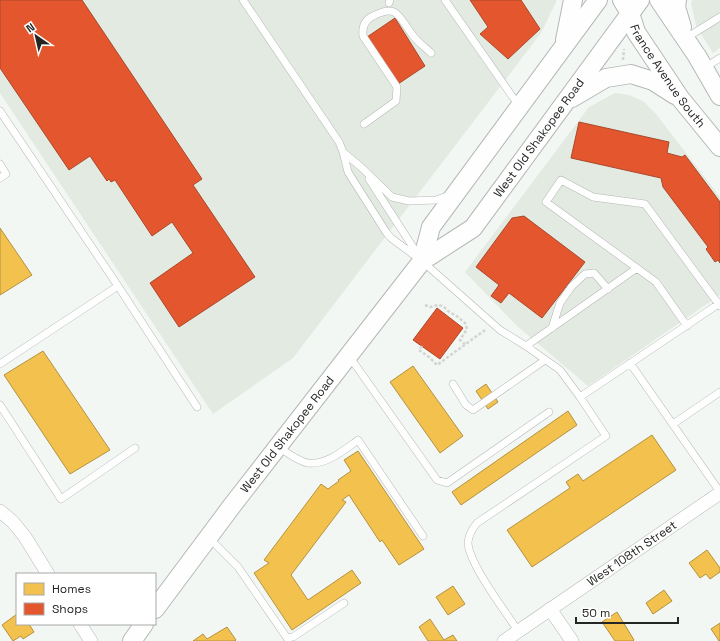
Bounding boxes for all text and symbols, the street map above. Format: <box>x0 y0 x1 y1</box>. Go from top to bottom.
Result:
north arrow <box>16 16 56 56</box>
text: N <box>23 20 37 36</box>
street label: France Avenue South <box>626 22 709 131</box>
street label: West Old Shakopee Road <box>490 75 588 201</box>
street label: West Old Shakopee Road <box>237 373 338 496</box>
street label: West 108th Street <box>584 517 680 590</box>
legend <box>16 573 156 625</box>
text: Homes <box>52 581 91 597</box>
scale bar <box>576 599 678 625</box>
text: Shops <box>52 601 88 617</box>
text: 50 m <box>582 605 610 621</box>

